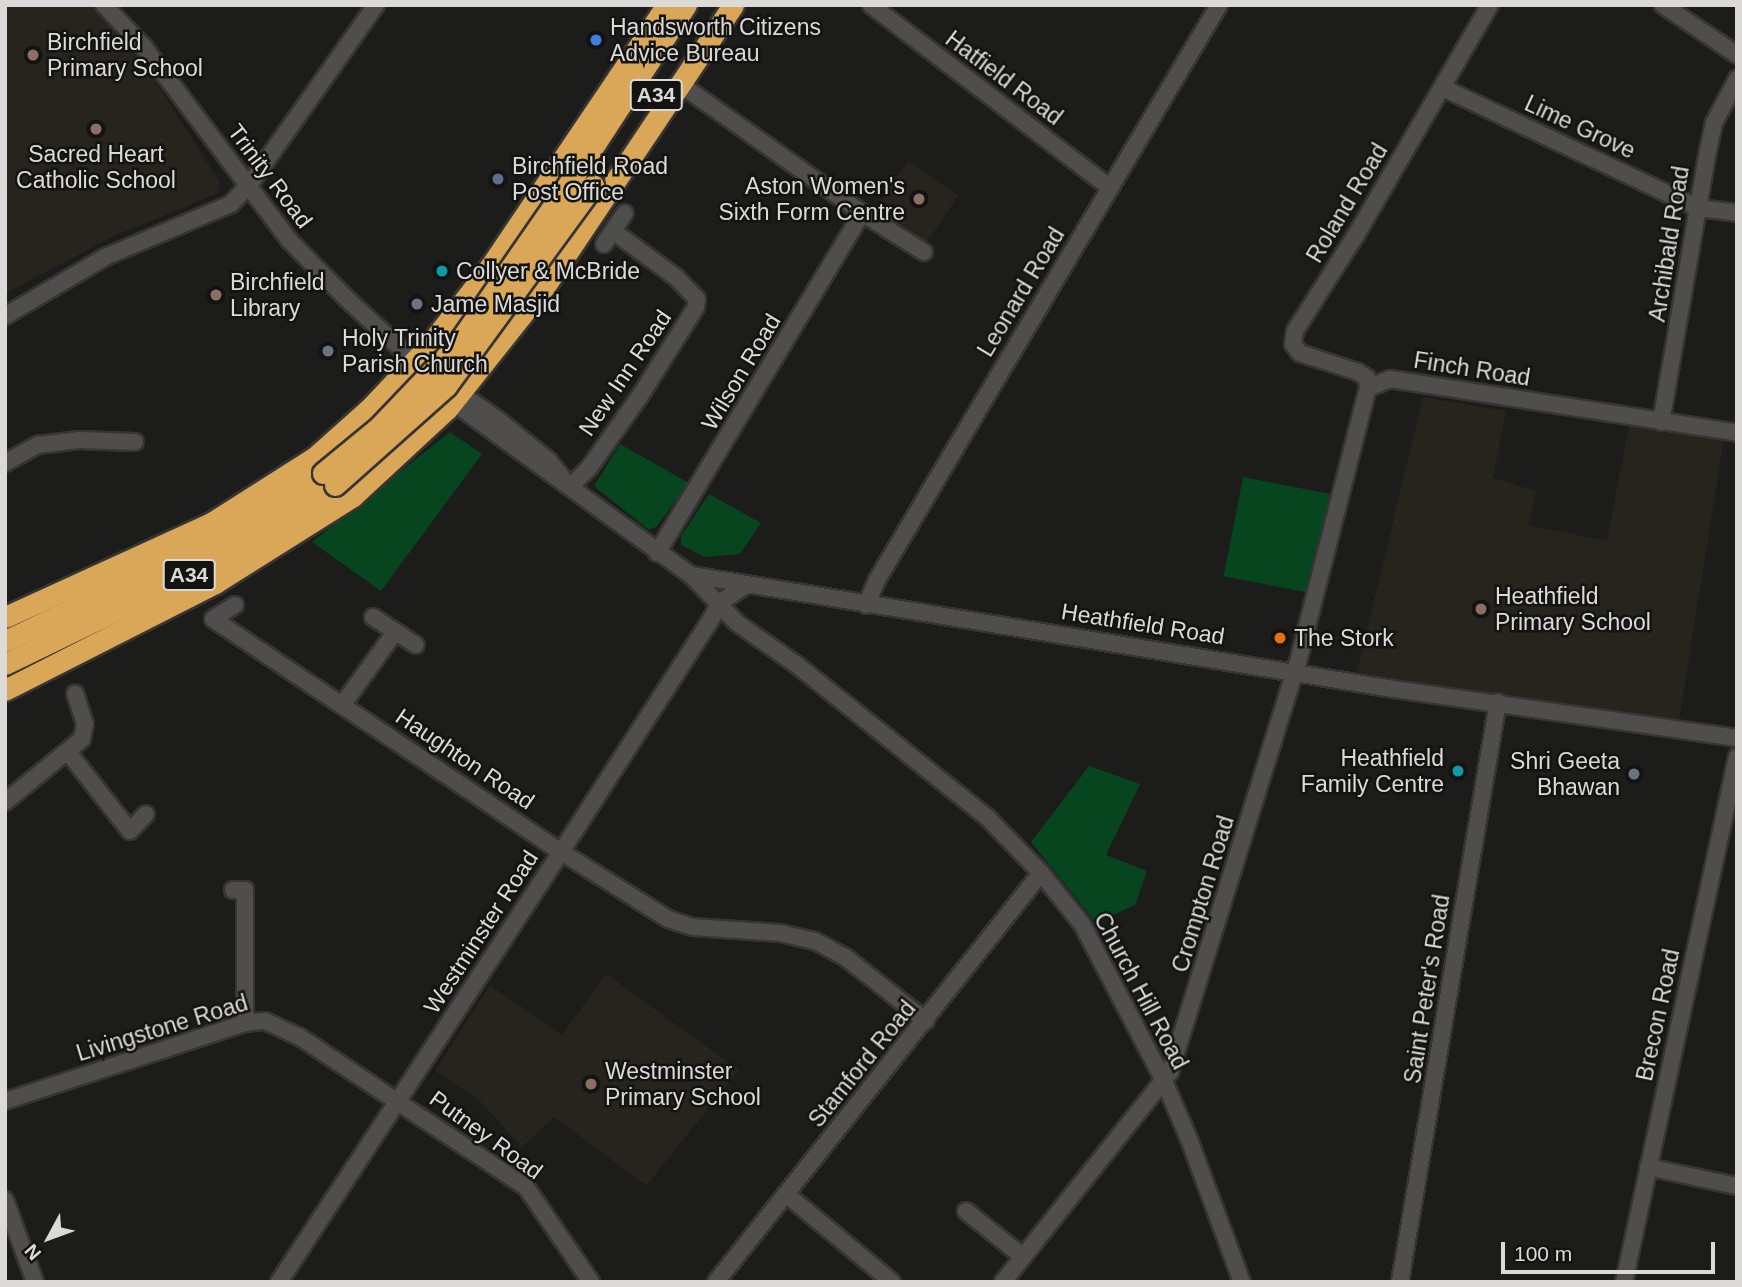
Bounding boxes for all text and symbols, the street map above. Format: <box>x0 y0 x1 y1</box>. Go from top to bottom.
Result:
place label: Handsworth Citizens Advice Bureau <box>610 13 821 67</box>
street label: Hatfield Road <box>940 25 1068 131</box>
place label: Birchfield Primary School <box>47 28 203 82</box>
marker: Handsworth Citizens Advice Bureau <box>588 32 604 48</box>
marker: Birchfield Primary School <box>25 47 41 63</box>
road number: A34 <box>628 78 684 112</box>
street label: Lime Grove <box>1520 89 1640 165</box>
street label: Trinity Road <box>222 119 318 233</box>
marker: Sacred Heart Catholic School <box>88 121 104 137</box>
street label: Roland Road <box>1301 138 1393 268</box>
place label: Sacred Heart Catholic School <box>16 140 176 194</box>
place label: Birchfield Road Post Office <box>512 152 668 206</box>
street label: Archibald Road <box>1643 164 1695 324</box>
marker: Birchfield Road Post Office <box>490 171 506 187</box>
place label: Aston Women's Sixth Form Centre <box>718 172 905 226</box>
marker: Aston Women's Sixth Form Centre <box>911 191 927 207</box>
street label: Leonard Road <box>972 222 1070 362</box>
place label: Collyer & McBride <box>456 257 640 285</box>
marker: Collyer & McBride <box>434 263 450 279</box>
place label: Birchfield Library <box>230 268 325 322</box>
marker: Birchfield Library <box>208 287 224 303</box>
place label: Jame Masjid <box>431 290 560 318</box>
marker: Jame Masjid <box>409 296 425 312</box>
street label: New Inn Road <box>573 305 677 441</box>
street label: Wilson Road <box>696 309 786 435</box>
place label: Holy Trinity Parish Church <box>342 324 488 378</box>
marker: Holy Trinity Parish Church <box>320 343 336 359</box>
street label: Finch Road <box>1412 346 1532 392</box>
road number: A34 <box>161 558 217 592</box>
place label: Heathfield Primary School <box>1495 582 1651 636</box>
street label: Heathfield Road <box>1059 597 1227 651</box>
marker: Heathfield Primary School <box>1473 601 1489 617</box>
place label: The Stork <box>1294 624 1394 652</box>
marker: The Stork <box>1272 630 1288 646</box>
street label: Haughton Road <box>390 703 540 815</box>
place label: Heathfield Family Centre <box>1301 744 1444 798</box>
place label: Shri Geeta Bhawan <box>1510 747 1620 801</box>
marker: Heathfield Family Centre <box>1450 763 1466 779</box>
marker: Shri Geeta Bhawan <box>1626 766 1642 782</box>
street label: Crompton Road <box>1166 812 1240 976</box>
street label: Westminster Road <box>418 845 544 1019</box>
street label: Saint Peter's Road <box>1398 892 1456 1086</box>
street label: Church Hill Road <box>1088 908 1194 1074</box>
street label: Brecon Road <box>1631 946 1685 1084</box>
street label: Livingstone Road <box>73 989 251 1067</box>
street label: Stamford Road <box>803 995 921 1133</box>
place label: Westminster Primary School <box>605 1057 761 1111</box>
marker: Westminster Primary School <box>583 1076 599 1092</box>
street label: Putney Road <box>424 1085 548 1185</box>
north arrow <box>14 1203 84 1273</box>
scale bar <box>1504 1228 1718 1272</box>
text: N <box>20 1240 45 1264</box>
text: 100 m <box>1514 1242 1572 1265</box>

